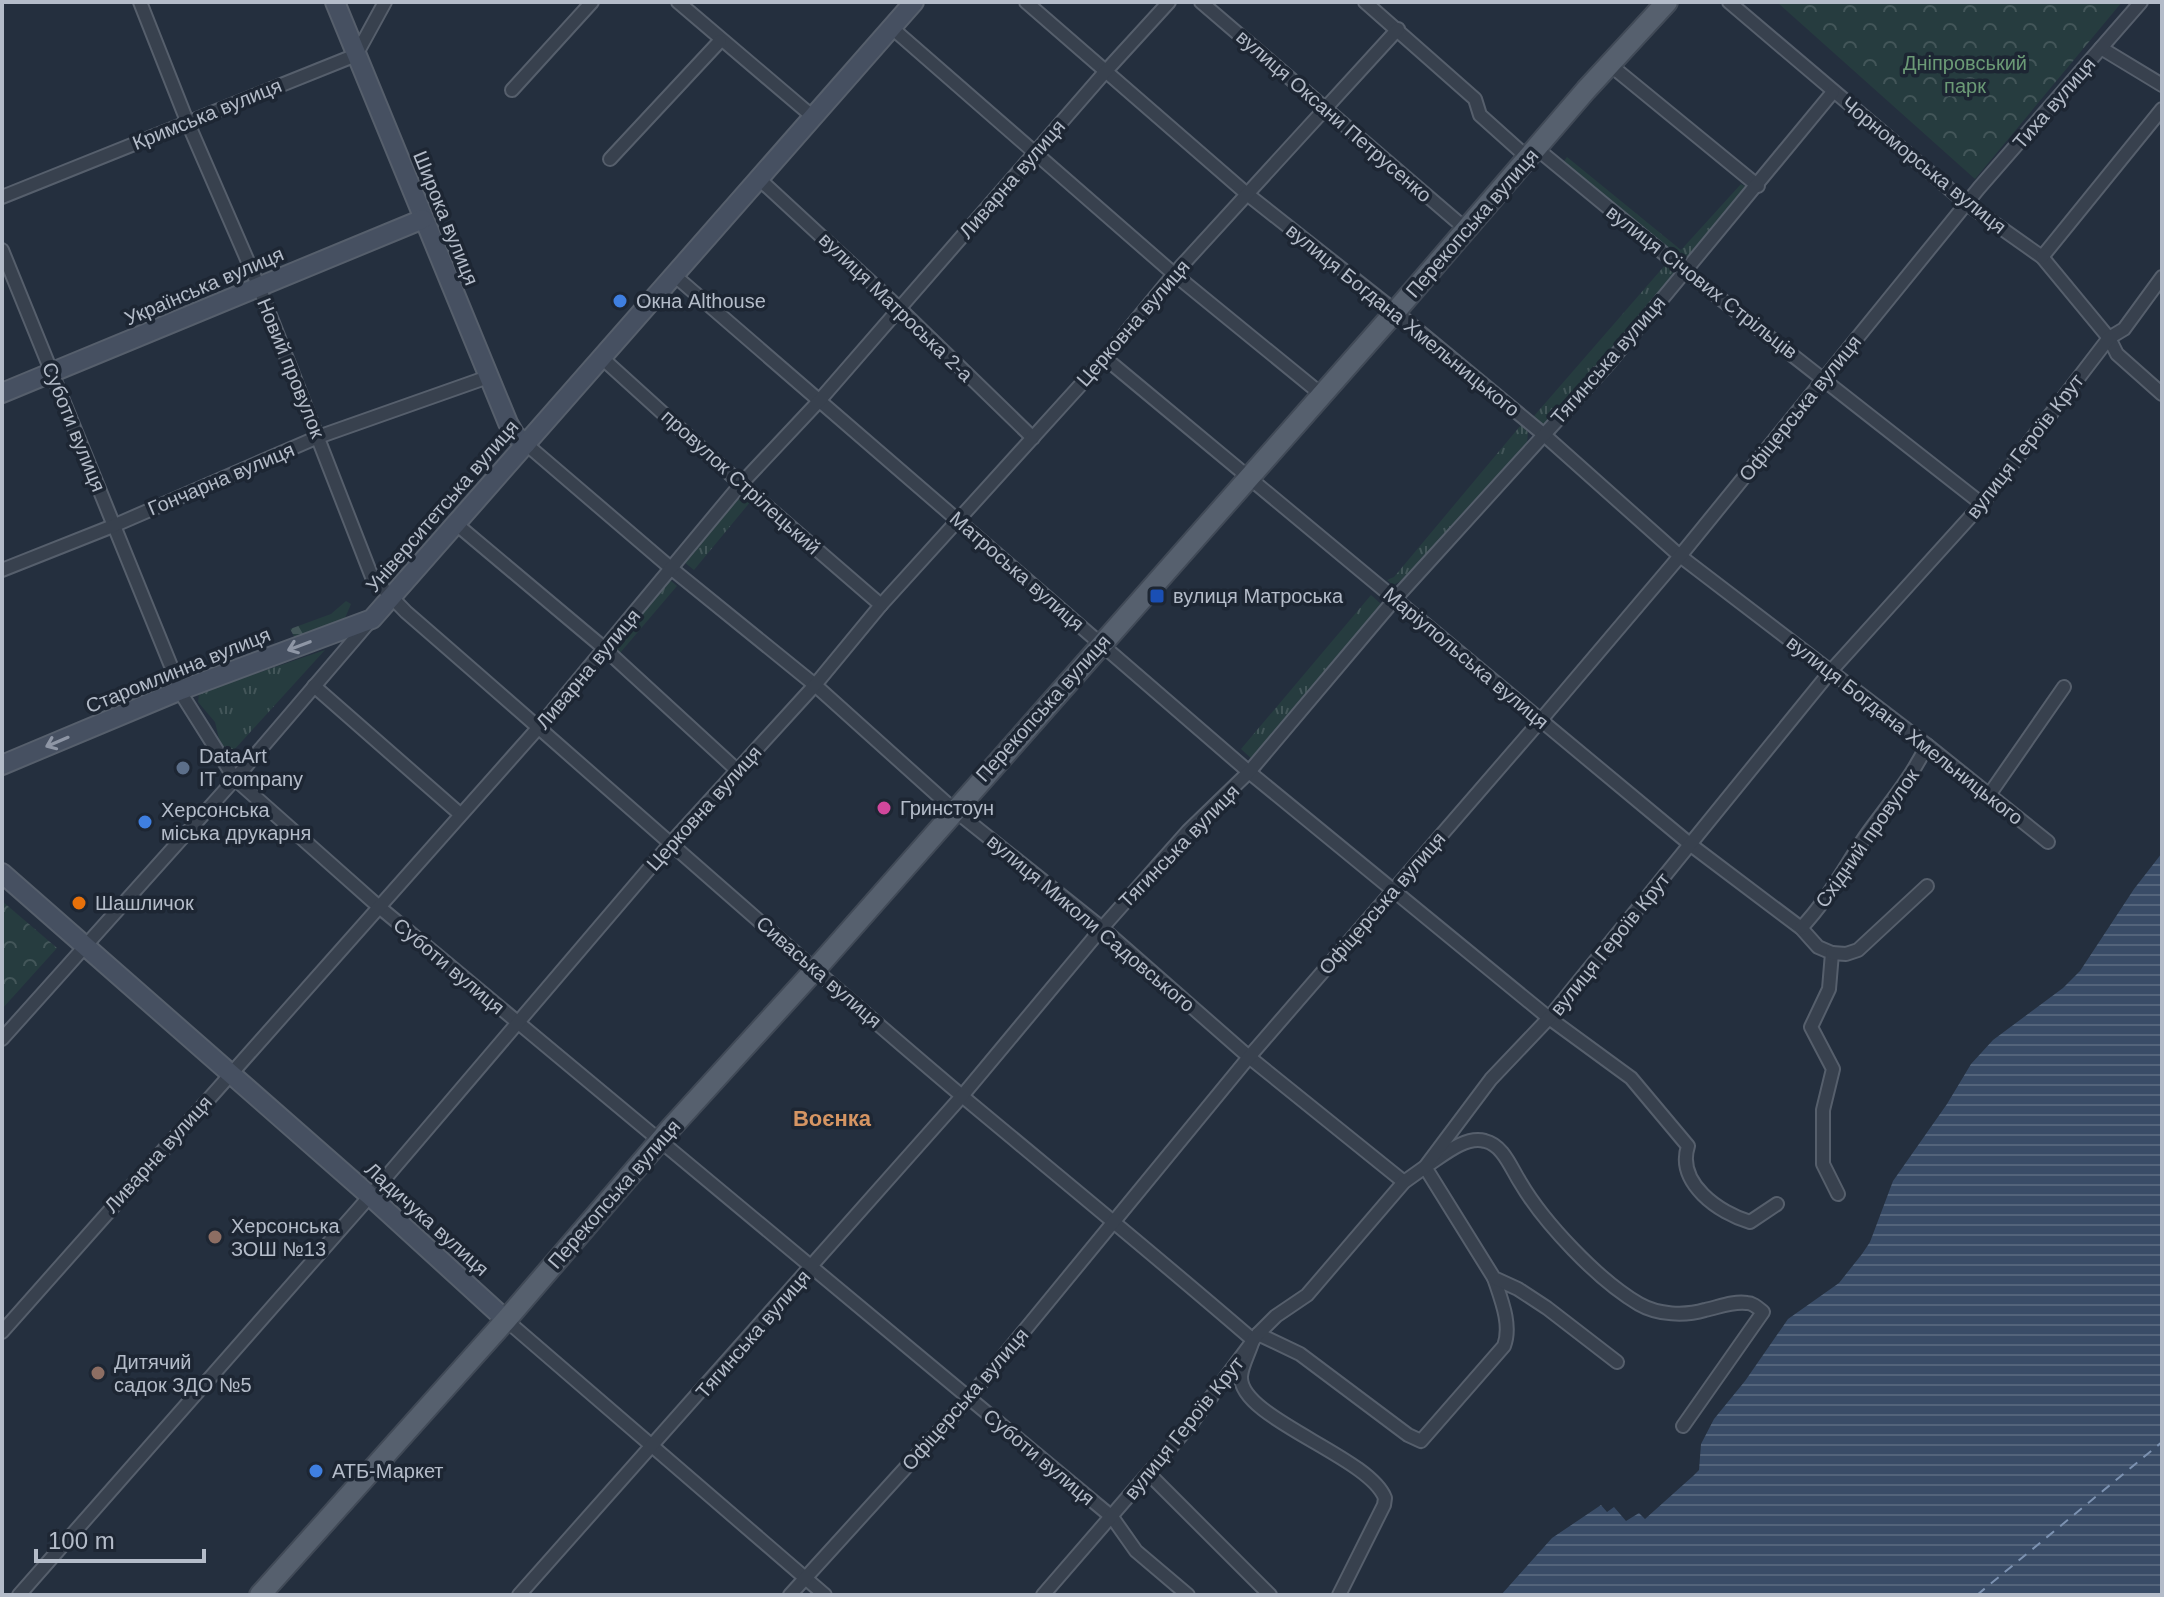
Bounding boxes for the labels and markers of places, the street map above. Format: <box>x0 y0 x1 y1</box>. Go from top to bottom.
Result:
place label: Окна Althouse <box>636 290 766 312</box>
marker: Окна Althouse <box>611 292 629 310</box>
place label: вулиця Матроська <box>1173 585 1344 607</box>
marker: вулиця Матроська <box>1148 587 1166 605</box>
place label: DataArt IT company <box>199 745 303 790</box>
marker: DataArt IT company <box>174 759 192 777</box>
place label: Гринстоун <box>900 797 994 819</box>
place label: Херсонська міська друкарня <box>161 799 311 844</box>
marker: Гринстоун <box>875 799 893 817</box>
marker: Херсонська міська друкарня <box>136 813 154 831</box>
place label: Шашличок <box>95 892 194 914</box>
marker: Шашличок <box>70 894 88 912</box>
place label: Херсонська ЗОШ №13 <box>231 1215 341 1260</box>
marker: Херсонська ЗОШ №13 <box>206 1228 224 1246</box>
place label: Дитячий садок ЗДО №5 <box>114 1351 252 1396</box>
marker: Дитячий садок ЗДО №5 <box>89 1364 107 1382</box>
place label: АТБ-Маркет <box>332 1460 444 1482</box>
marker: АТБ-Маркет <box>307 1462 325 1480</box>

